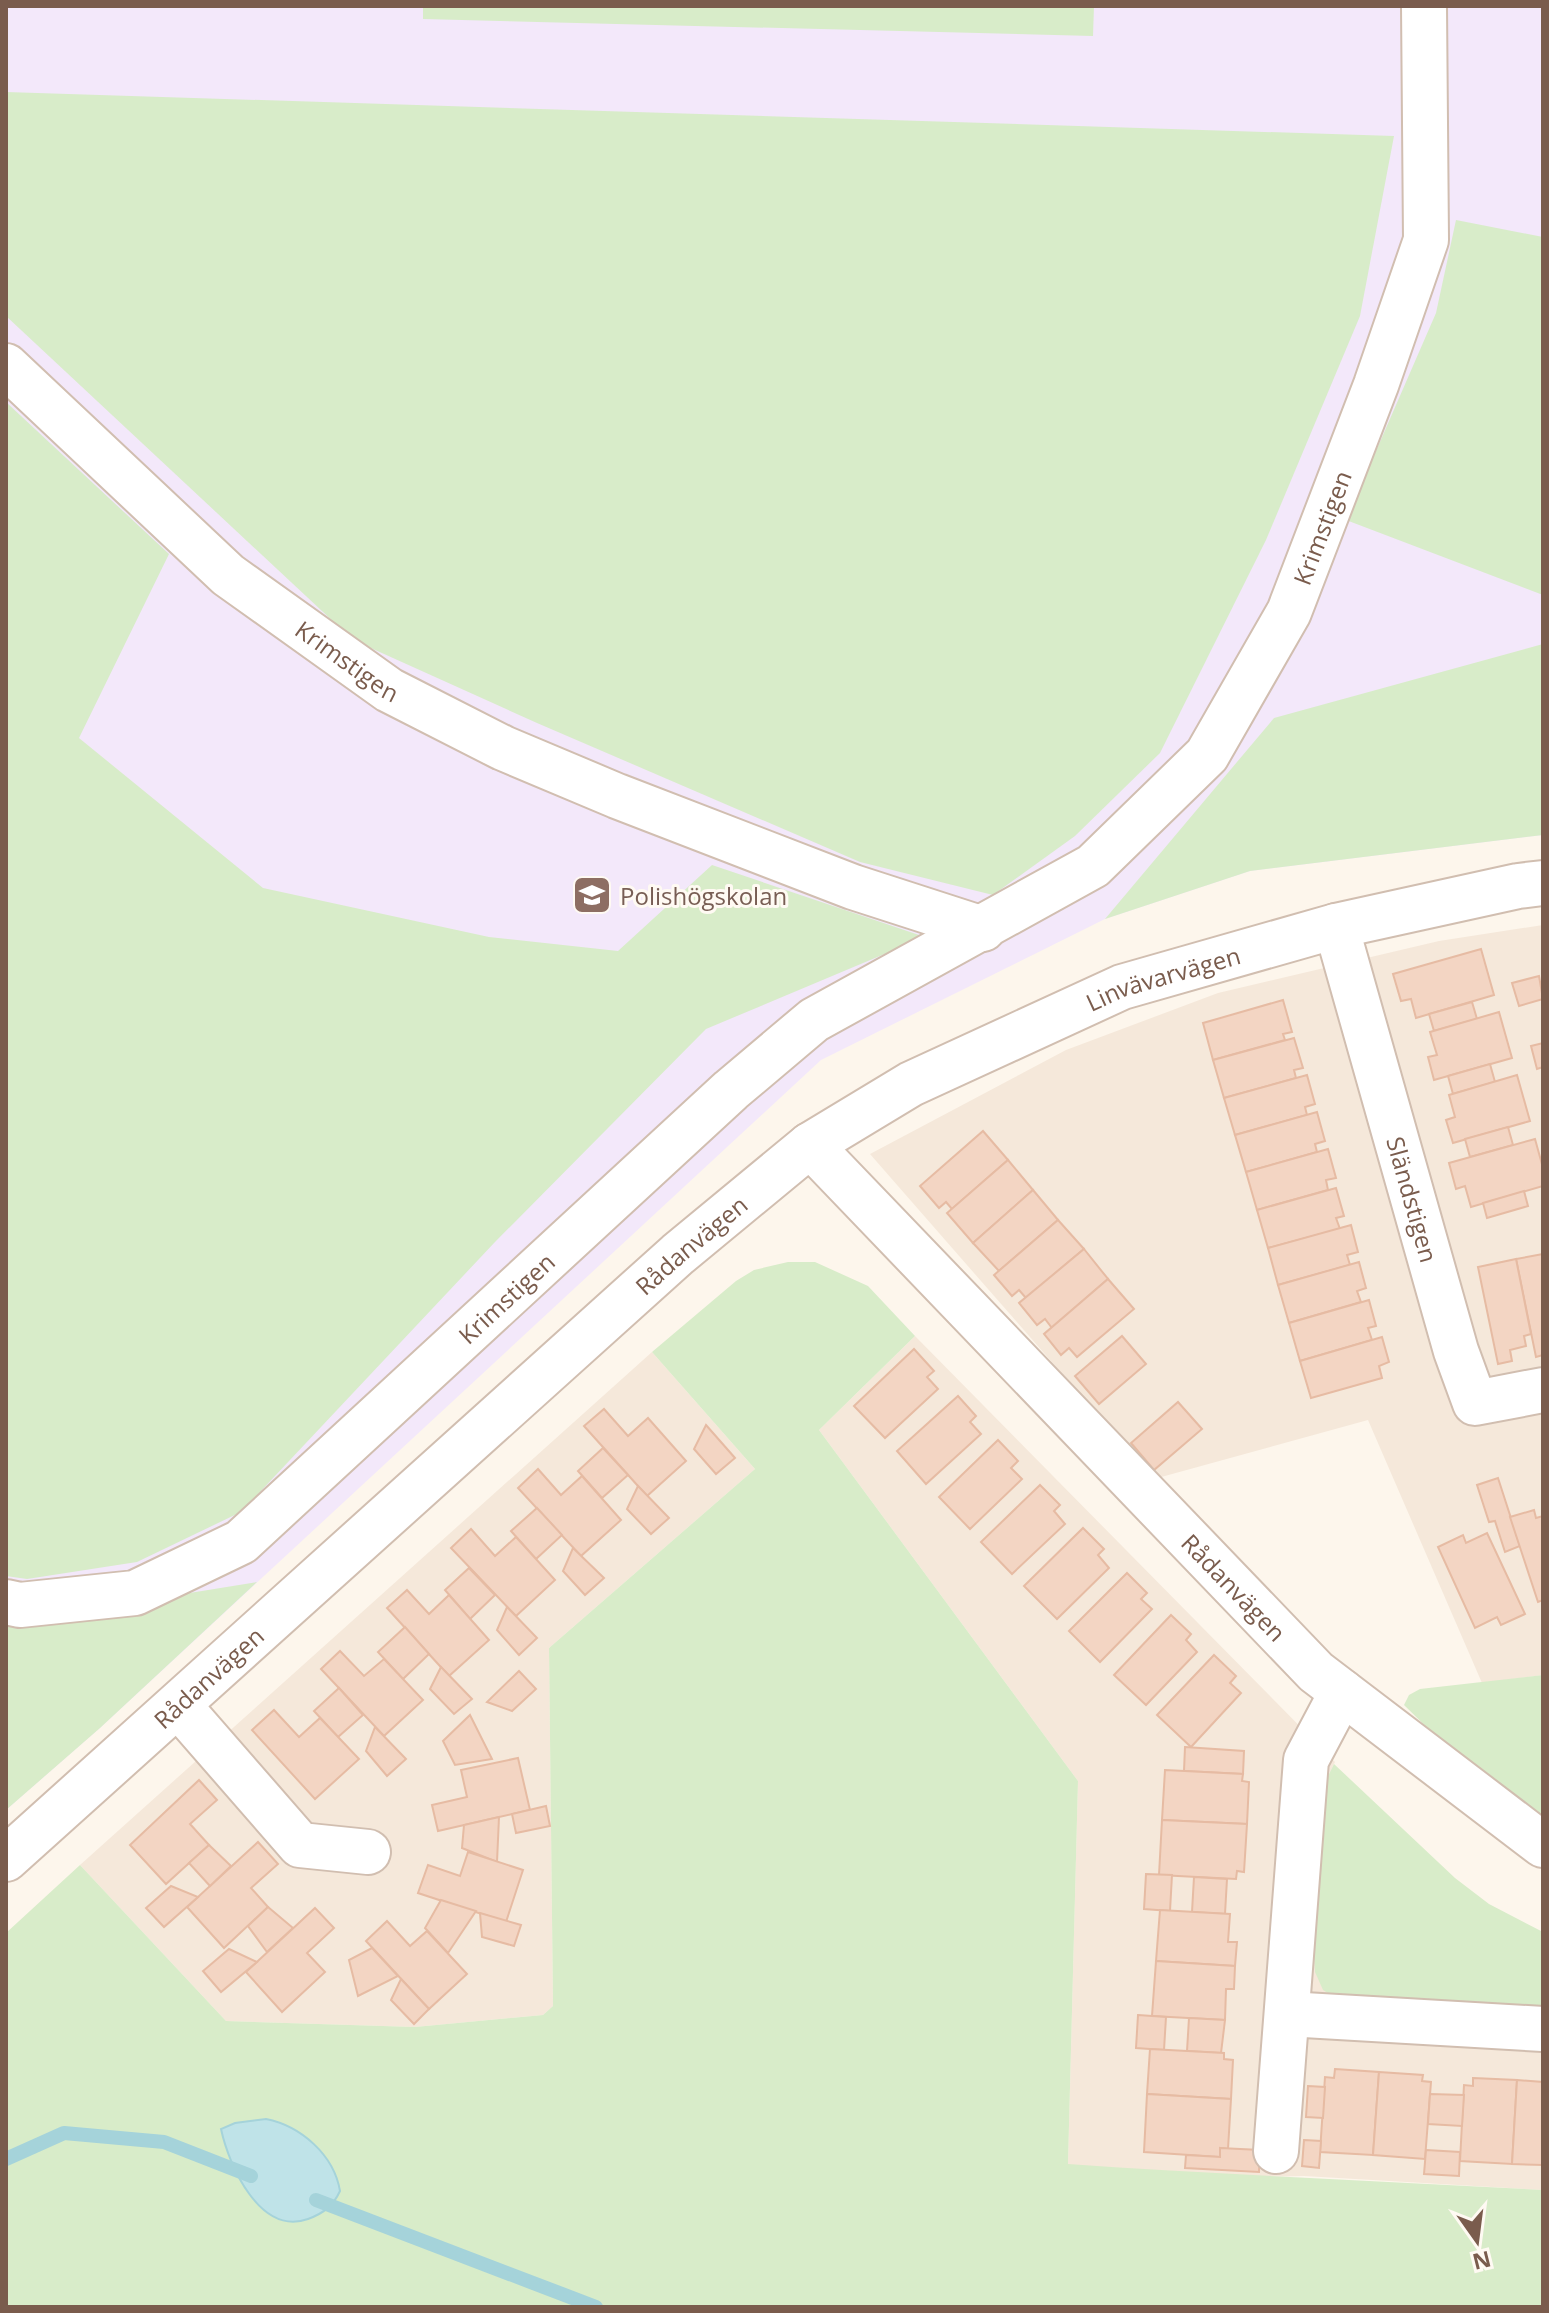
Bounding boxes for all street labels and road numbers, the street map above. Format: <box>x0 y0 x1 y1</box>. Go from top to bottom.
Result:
street label: Krimstigen <box>1285 465 1358 589</box>
street label: Krimstigen <box>289 612 405 709</box>
street label: Linvävarvägen <box>1080 938 1244 1018</box>
street label: Sländstigen <box>1380 1133 1447 1266</box>
street label: Rådanvägen <box>628 1187 754 1302</box>
street label: Krimstigen <box>451 1245 561 1350</box>
street label: Rådanvägen <box>1175 1526 1294 1648</box>
street label: Rådanvägen <box>146 1619 270 1735</box>

